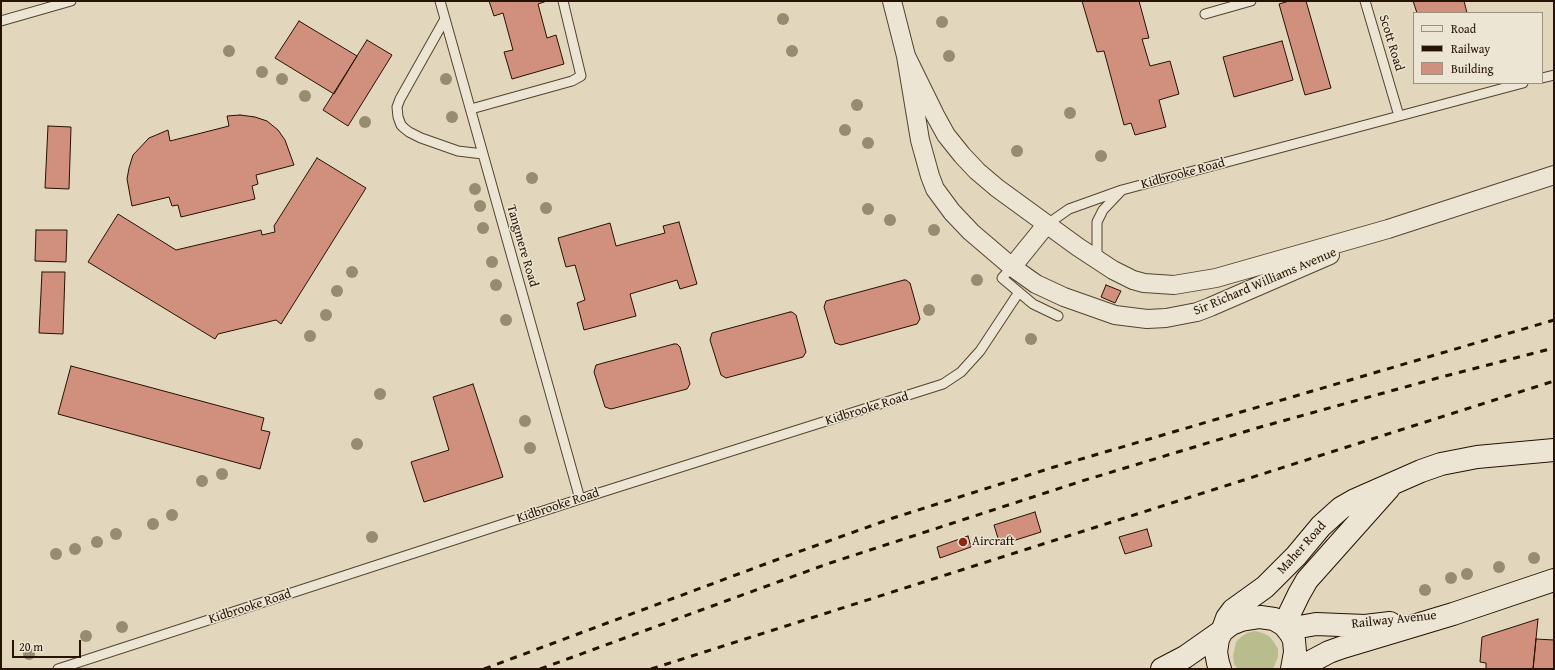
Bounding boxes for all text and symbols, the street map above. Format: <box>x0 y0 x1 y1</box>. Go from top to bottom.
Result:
legend <box>1413 12 1543 84</box>
street label: Scott Road <box>1375 13 1407 73</box>
text: Road <box>1451 20 1476 37</box>
text: Railway <box>1451 40 1490 57</box>
text: Building <box>1451 60 1494 77</box>
street label: Kidbrooke Road <box>1139 155 1227 193</box>
street label: Tangmere Road <box>503 203 541 289</box>
street label: Sir Richard Williams Avenue <box>1191 245 1339 319</box>
street label: Kidbrooke Road <box>824 389 910 429</box>
street label: Kidbrooke Road <box>515 485 601 527</box>
street label: Maher Road <box>1274 518 1330 578</box>
place label: Aircraft <box>972 534 1015 550</box>
marker: Aircraft <box>957 536 969 548</box>
street label: Kidbrooke Road <box>207 586 293 628</box>
street label: Railway Avenue <box>1351 608 1437 632</box>
scale bar <box>14 632 83 658</box>
text: 20 m <box>19 638 43 655</box>

